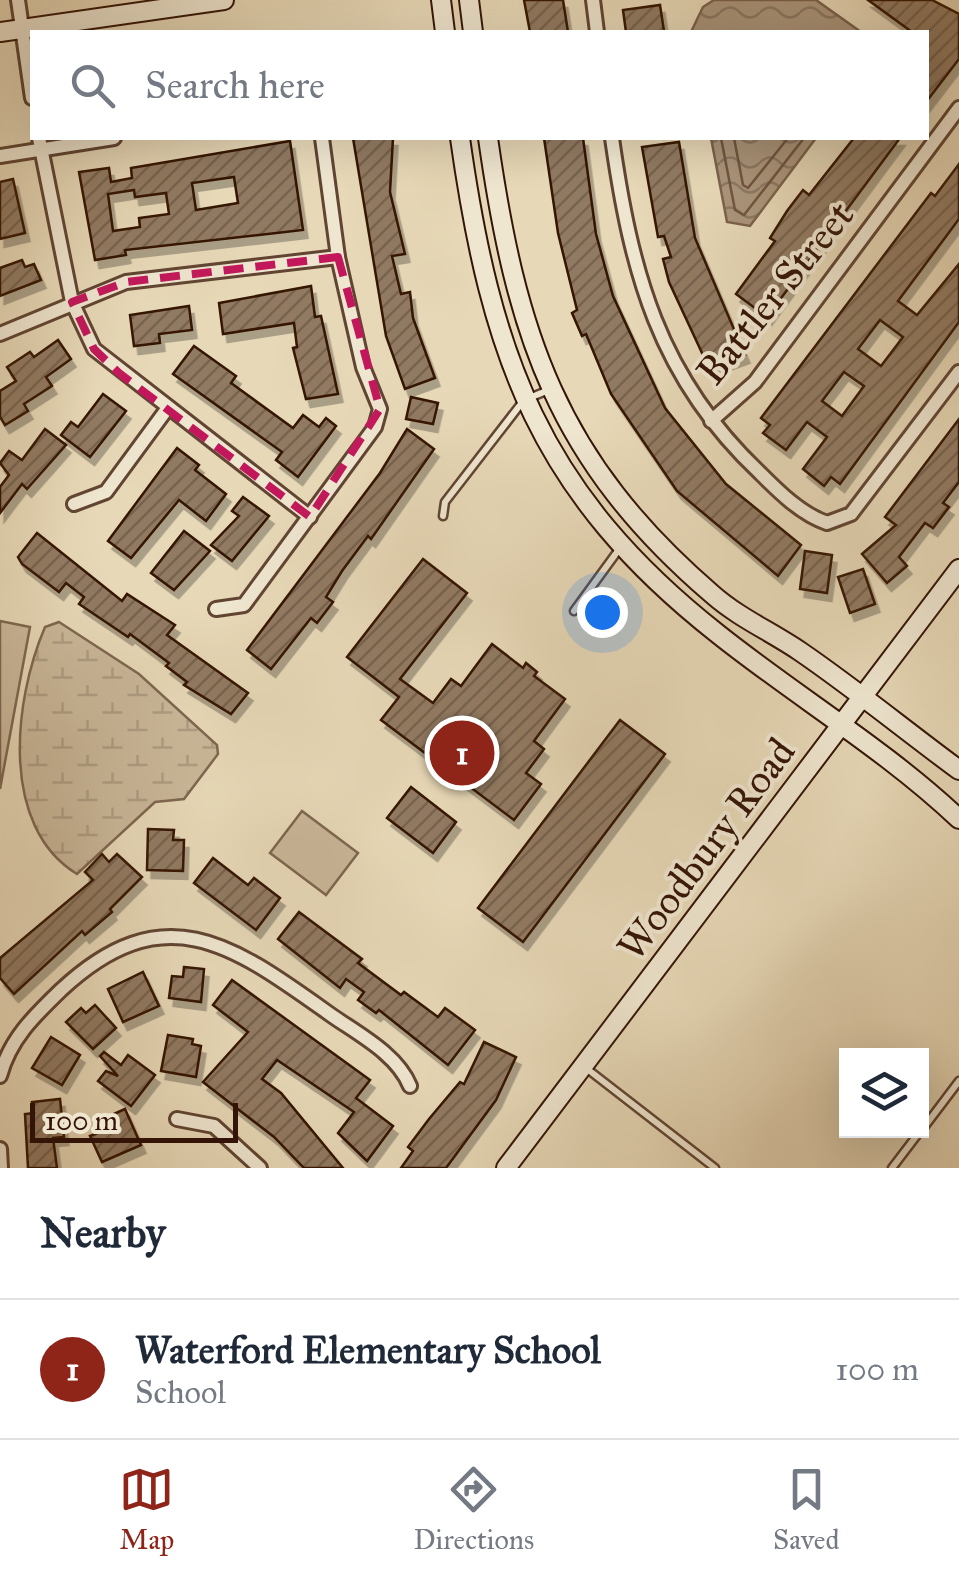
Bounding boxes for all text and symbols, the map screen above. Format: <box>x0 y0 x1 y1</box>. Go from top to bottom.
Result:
search box <box>30 30 929 140</box>
icon: search <box>65 58 120 113</box>
text: Search here <box>145 62 325 108</box>
street label: Battler Street <box>686 191 864 395</box>
your location <box>577 587 628 638</box>
pin: 1 <box>430 716 494 790</box>
street label: Woodbury Road <box>607 728 805 970</box>
map controls <box>839 1048 929 1138</box>
button: layers <box>839 1048 929 1138</box>
scale bar <box>30 1098 238 1142</box>
text: 100 m <box>45 1103 118 1138</box>
text: Nearby <box>40 1207 165 1259</box>
text: Waterford Elementary School <box>135 1327 601 1373</box>
text: 1 <box>66 1350 79 1389</box>
text: 100 m <box>835 1350 919 1389</box>
text: School <box>135 1373 226 1412</box>
tab: Map <box>119 1462 174 1557</box>
tab: Directions <box>413 1462 534 1557</box>
tab: Saved <box>773 1462 840 1557</box>

